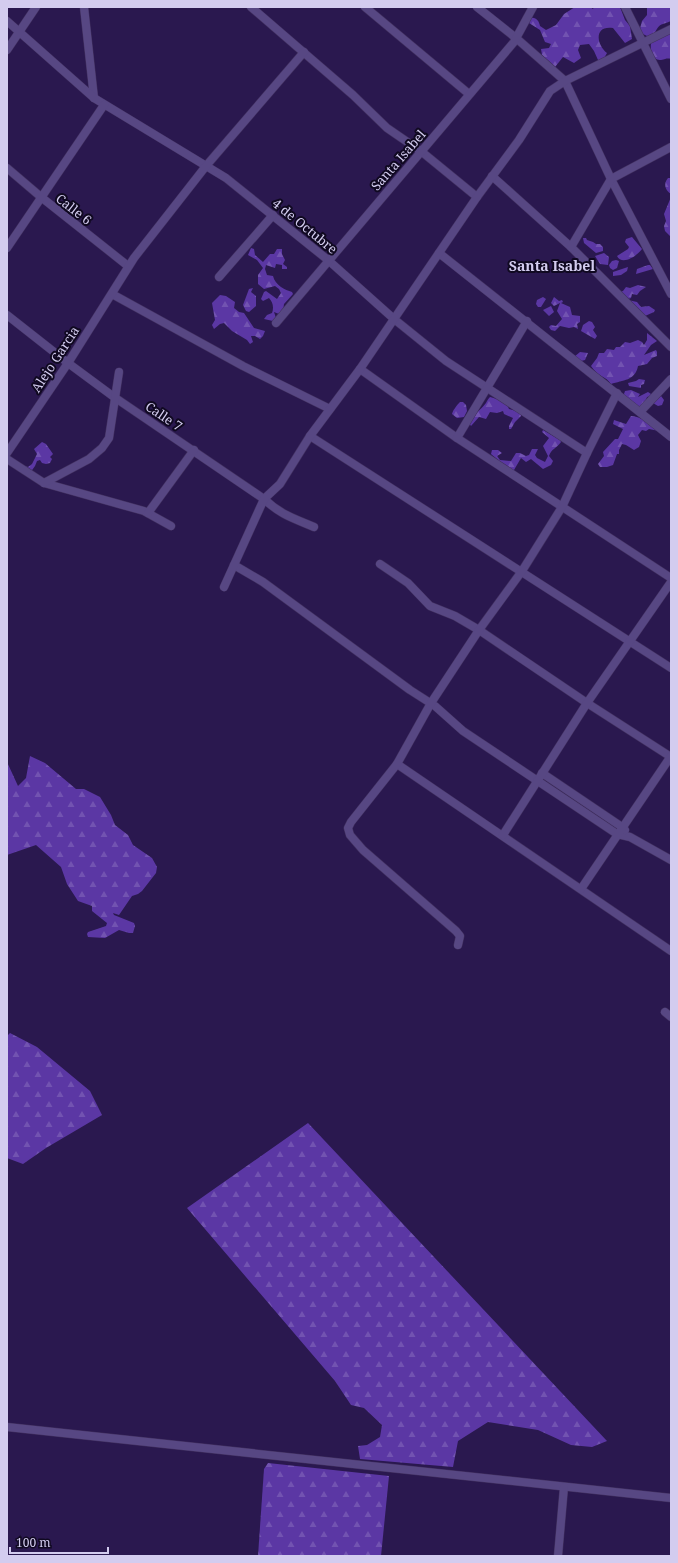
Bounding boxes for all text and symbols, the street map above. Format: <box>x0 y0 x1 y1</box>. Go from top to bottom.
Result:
street label: Santa Isabel <box>367 126 429 194</box>
street label: Calle 6 <box>52 189 96 229</box>
street label: 4 de Octubre <box>269 194 341 258</box>
district label: Santa Isabel <box>509 256 595 275</box>
street label: Alejo Garcia <box>27 322 83 396</box>
street label: Calle 7 <box>142 397 186 435</box>
scale bar <box>10 1529 108 1555</box>
text: 100 m <box>16 1534 51 1551</box>

